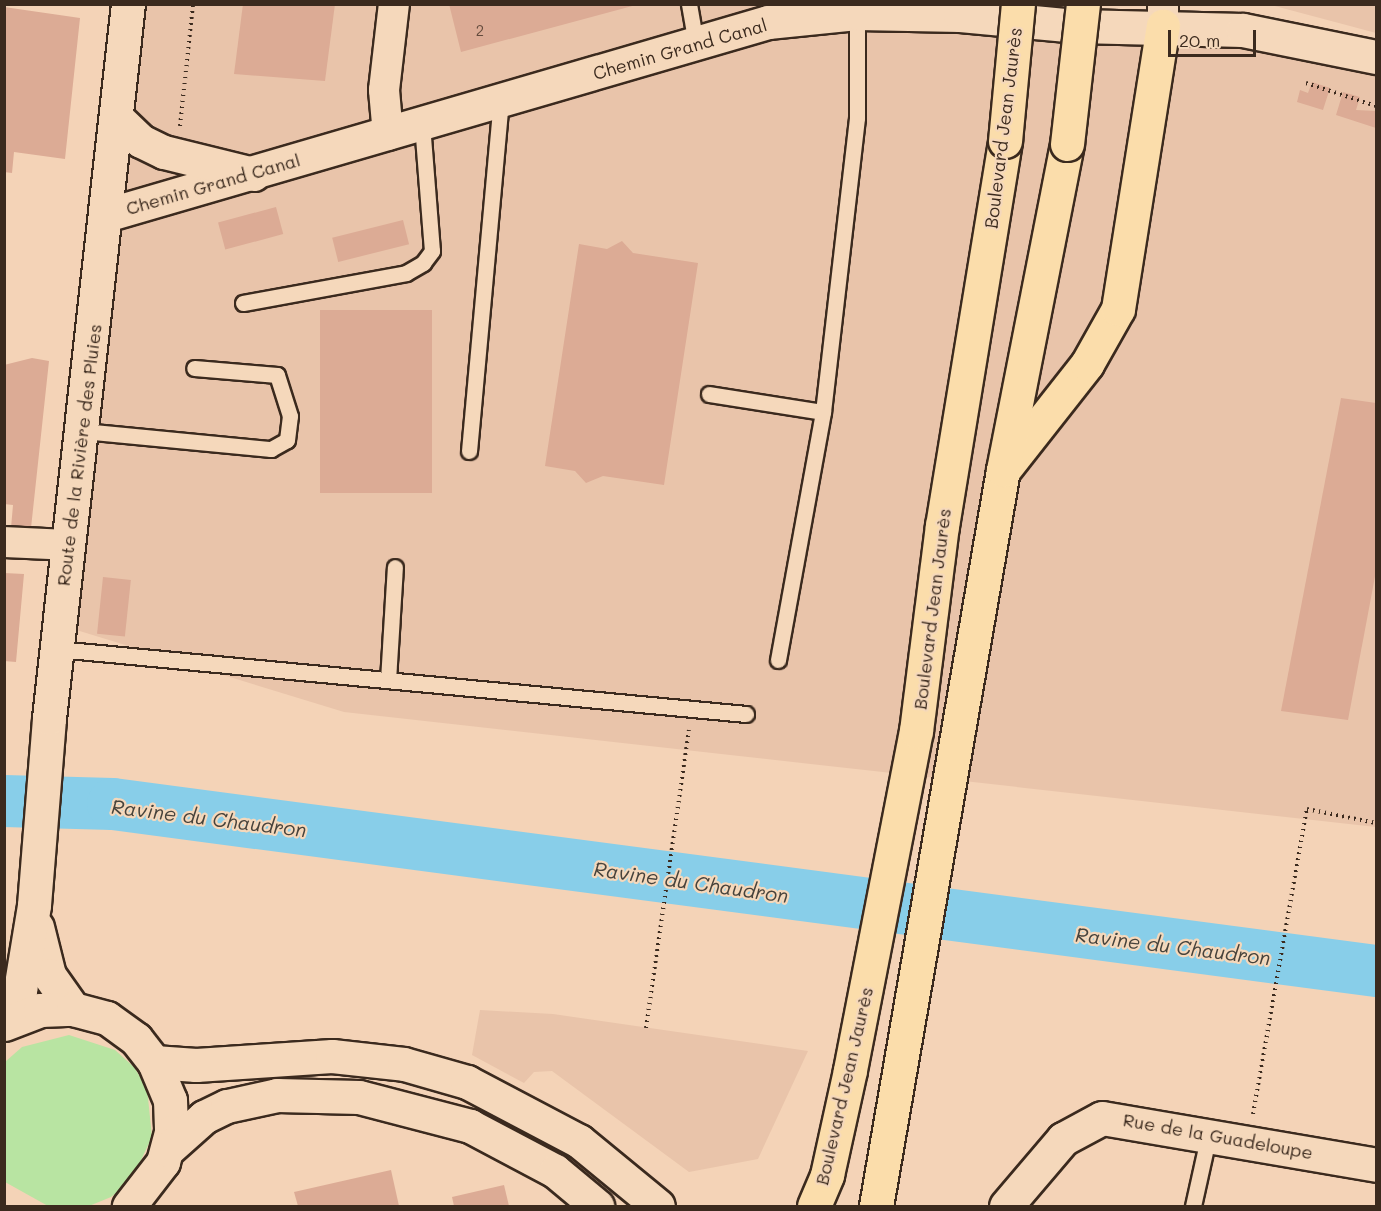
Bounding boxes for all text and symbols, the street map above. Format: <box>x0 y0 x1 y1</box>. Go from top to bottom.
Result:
street label: Chemin Grand Canal <box>590 14 770 84</box>
scale bar <box>1171 18 1260 56</box>
house number: 2 <box>476 22 484 40</box>
street label: Boulevard Jean Jaurès <box>980 26 1026 230</box>
text: 20 m <box>1179 28 1220 52</box>
street label: Chemin Grand Canal <box>123 149 303 219</box>
street label: Route de la Rivière des Pluies <box>52 323 106 587</box>
street label: Boulevard Jean Jaurès <box>909 507 955 711</box>
water label: Ravine du Chaudron <box>110 794 308 842</box>
water label: Ravine du Chaudron <box>592 856 790 908</box>
water label: Ravine du Chaudron <box>1074 922 1272 970</box>
street label: Boulevard Jean Jaurès <box>811 985 877 1187</box>
street label: Rue de la Guadeloupe <box>1121 1109 1315 1163</box>

